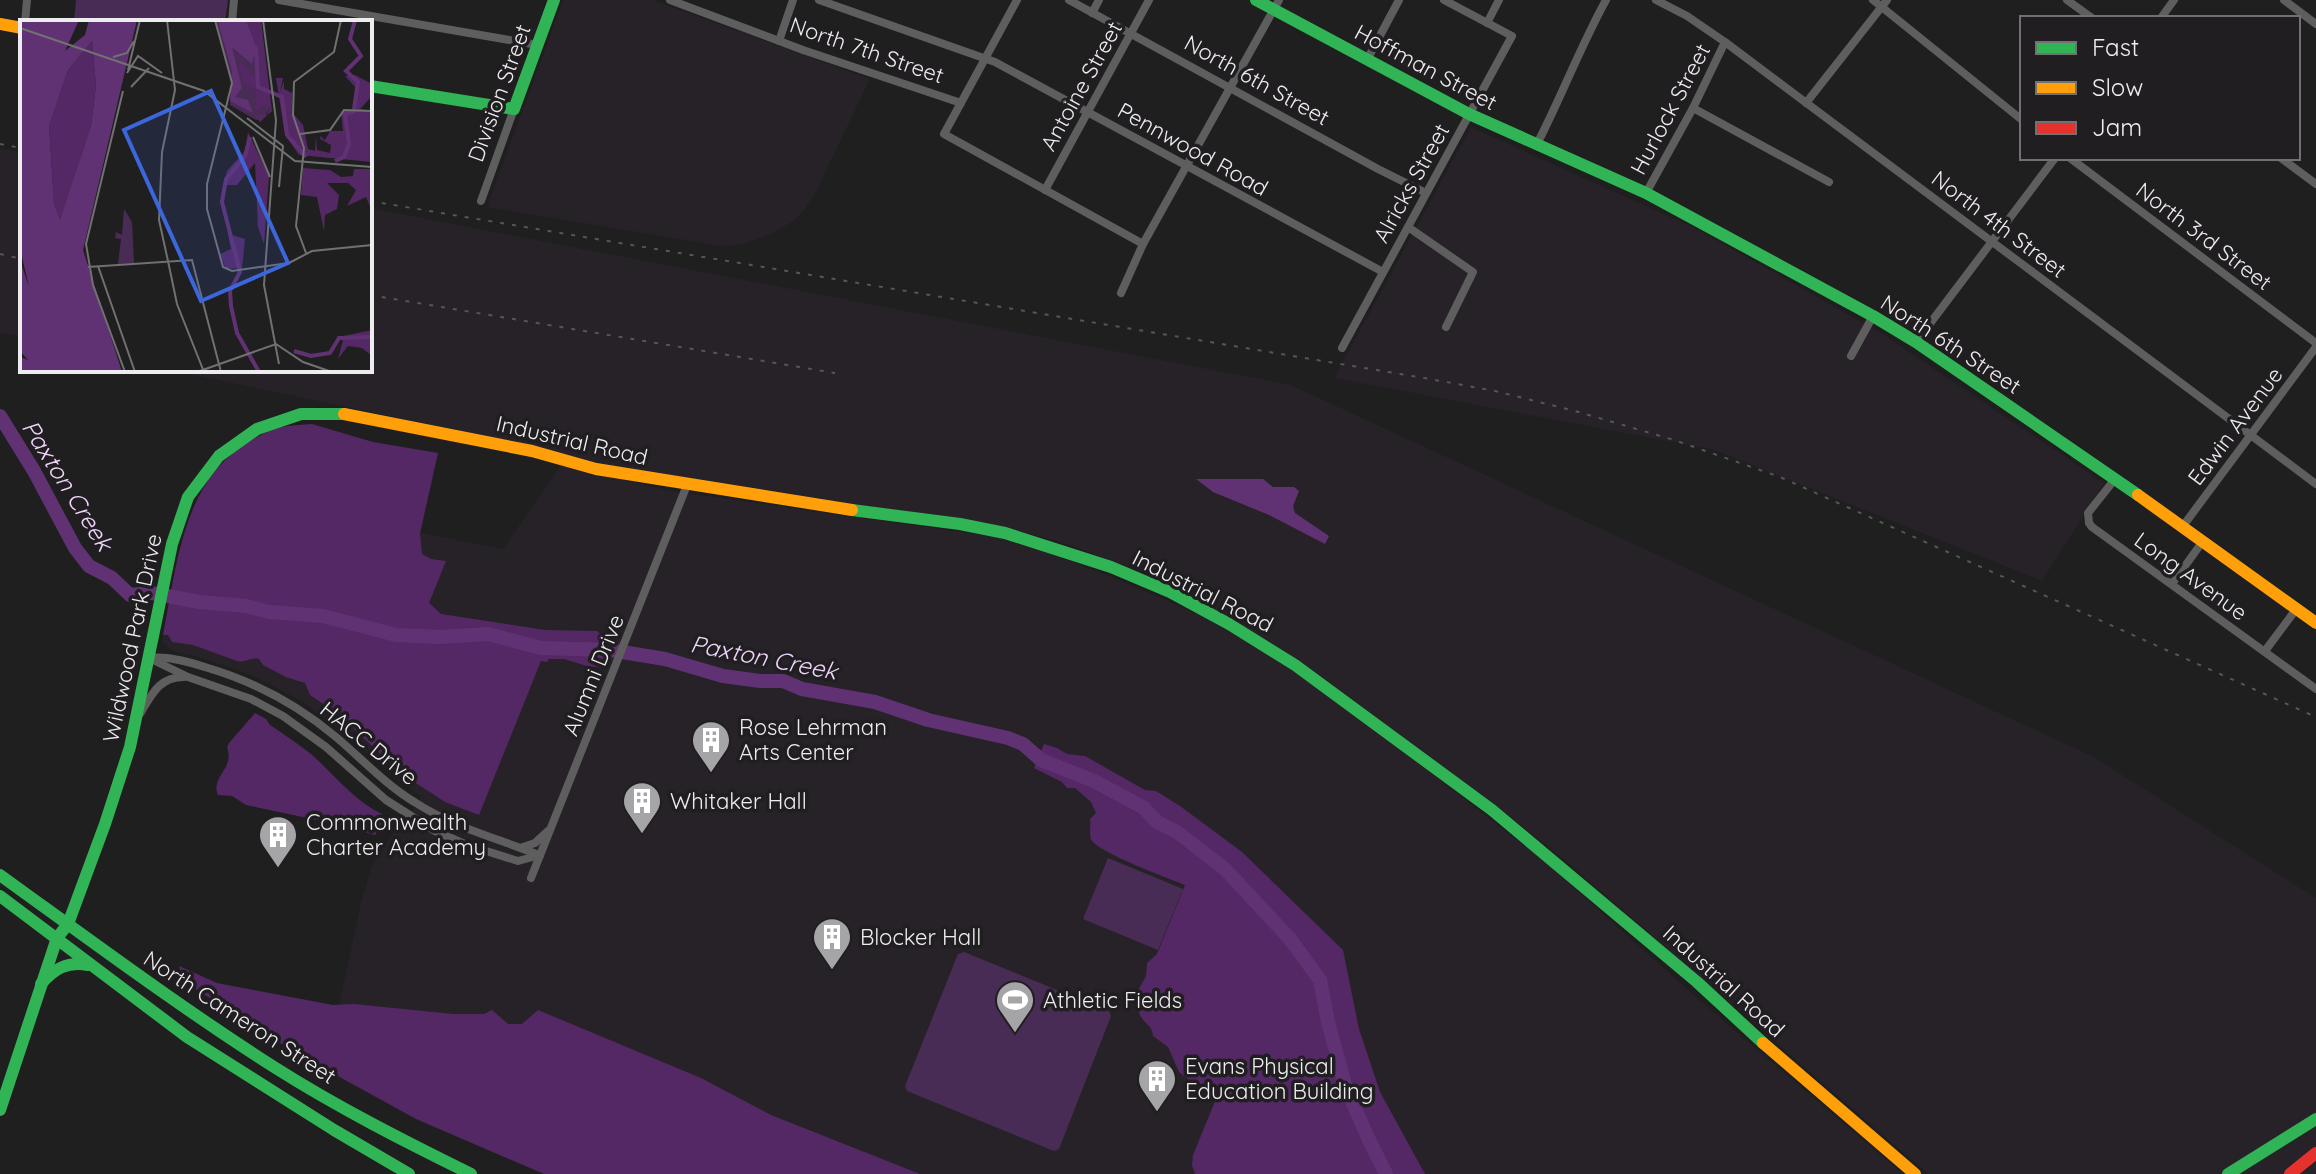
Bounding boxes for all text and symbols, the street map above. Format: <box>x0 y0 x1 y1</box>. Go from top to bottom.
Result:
street label: North 7th Street <box>786 11 948 89</box>
street label: Antoine Street <box>1034 16 1128 156</box>
legend <box>2020 16 2300 160</box>
street label: Hoffman Street <box>1350 18 1502 116</box>
inset map <box>20 20 372 372</box>
street label: Division Street <box>461 21 537 165</box>
street label: North 6th Street <box>1180 29 1334 131</box>
text: Fast <box>2092 32 2139 62</box>
street label: Hurlock Street <box>1624 39 1716 179</box>
text: Slow <box>2092 72 2143 102</box>
street label: Pennwood Road <box>1113 96 1273 202</box>
text: Jam <box>2092 112 2142 142</box>
street label: Alricks Street <box>1367 118 1455 248</box>
street label: North 4th Street <box>1926 164 2072 284</box>
street label: North 3rd Street <box>2131 176 2277 296</box>
street label: North 6th Street <box>1876 288 2026 400</box>
street label: Edwin Avenue <box>2181 361 2289 491</box>
street label: Industrial Road <box>494 409 650 471</box>
water label: Paxton Creek <box>16 414 121 558</box>
street label: Long Avenue <box>2129 526 2253 626</box>
street label: Wildwood Park Drive <box>96 531 168 745</box>
street label: Industrial Road <box>1128 543 1278 639</box>
street label: Alumni Drive <box>556 610 630 740</box>
water label: Paxton Creek <box>688 628 842 686</box>
street label: HACC Drive <box>314 695 424 791</box>
place label: Rose Lehrman Arts Center <box>739 713 887 766</box>
building icon: Rose Lehrman Arts Center <box>690 719 732 774</box>
building icon: Whitaker Hall <box>621 780 663 835</box>
place label: Whitaker Hall <box>670 787 807 815</box>
place label: Commonwealth Charter Academy <box>306 808 486 861</box>
building icon: Commonwealth Charter Academy <box>257 814 299 869</box>
building icon: Blocker Hall <box>811 916 853 971</box>
street label: Industrial Road <box>1657 919 1791 1043</box>
place label: Blocker Hall <box>860 923 981 951</box>
street label: North Cameron Street <box>138 944 342 1090</box>
sports icon: Athletic Fields <box>994 979 1036 1034</box>
place label: Athletic Fields <box>1043 986 1182 1014</box>
place label: Evans Physical Education Building <box>1185 1052 1373 1105</box>
building icon: Evans Physical Education Building <box>1136 1058 1178 1113</box>

